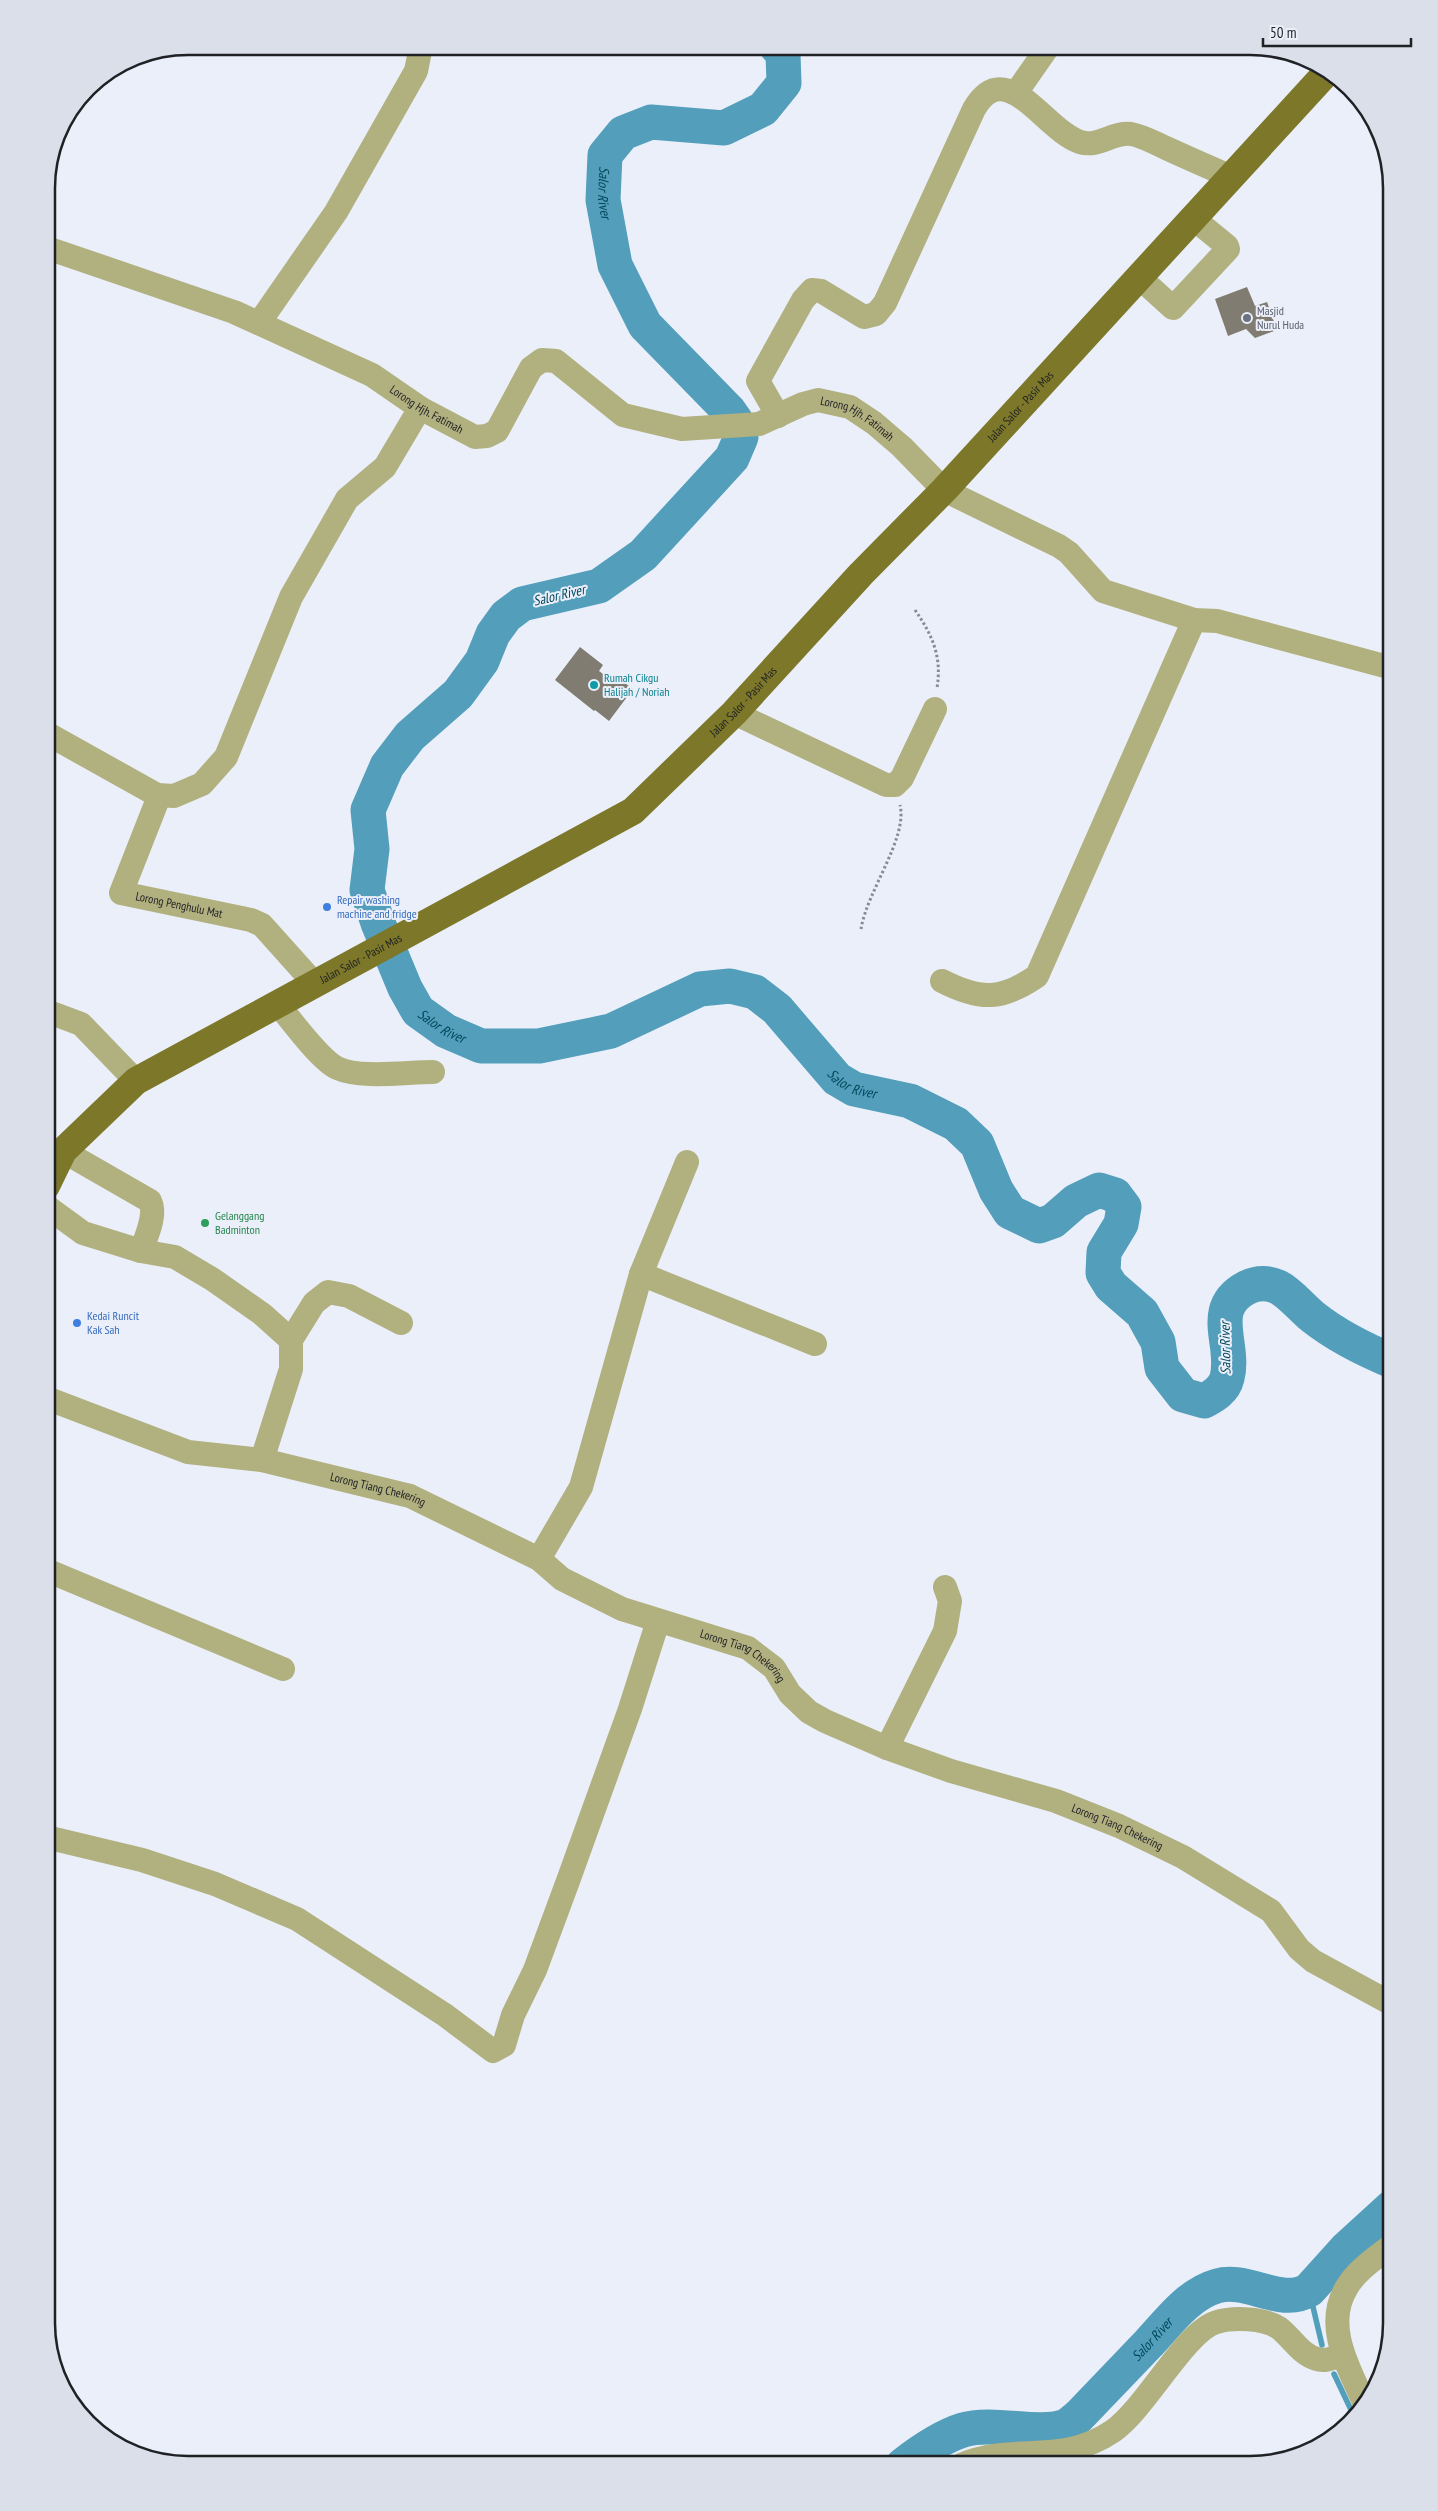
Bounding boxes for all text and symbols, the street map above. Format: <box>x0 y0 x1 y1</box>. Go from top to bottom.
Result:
scale bar <box>1263 15 1410 47</box>
text: 50 m <box>1270 23 1296 42</box>
water label: Salor River <box>594 166 616 222</box>
place label: Masjid Nurul Huda <box>1257 303 1304 332</box>
marker: Masjid Nurul Huda <box>1241 312 1253 324</box>
street label: Jalan Salor - Pasir Mas <box>983 368 1056 446</box>
street label: Lorong Hjh. Fatimah <box>387 382 466 437</box>
street label: Lorong Hjh. Fatimah <box>819 393 897 444</box>
water label: Salor River <box>531 580 589 610</box>
street label: Jalan Salor - Pasir Mas <box>706 663 780 740</box>
place label: Rumah Cikgu Halijah / Noriah <box>604 670 670 699</box>
marker: Rumah Cikgu Halijah / Noriah <box>588 679 600 691</box>
street label: Lorong Penghulu Mat <box>134 888 225 921</box>
place label: Repair washing machine and fridge <box>337 892 417 921</box>
marker: Repair washing machine and fridge <box>321 901 333 913</box>
street label: Jalan Salor - Pasir Mas <box>316 930 404 987</box>
water label: Salor River <box>414 1005 470 1048</box>
water label: Salor River <box>823 1065 880 1103</box>
place label: Gelanggang Badminton <box>215 1208 264 1237</box>
marker: Gelanggang Badminton <box>199 1217 211 1229</box>
place label: Kedai Runcit Kak Sah <box>87 1308 140 1337</box>
marker: Kedai Runcit Kak Sah <box>71 1317 83 1329</box>
water label: Salor River <box>1216 1319 1234 1374</box>
street label: Lorong Tiang Chekering <box>329 1469 428 1510</box>
street label: Lorong Tiang Chekering <box>698 1626 789 1685</box>
street label: Lorong Tiang Chekering <box>1070 1800 1166 1853</box>
water label: Salor River <box>1128 2312 1178 2365</box>

